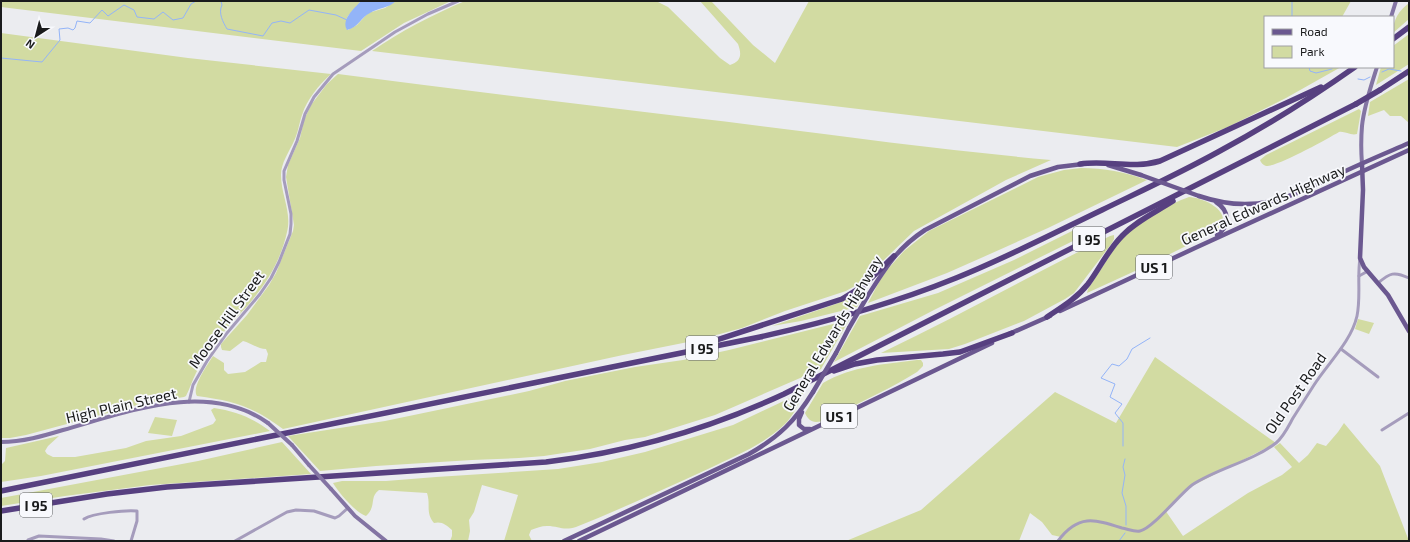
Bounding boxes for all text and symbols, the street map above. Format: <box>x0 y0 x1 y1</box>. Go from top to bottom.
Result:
north arrow <box>16 16 56 56</box>
legend <box>1264 16 1394 68</box>
text: Road <box>1300 24 1328 38</box>
text: N <box>23 37 37 52</box>
text: Park <box>1300 44 1325 58</box>
street label: General Edwards Highway <box>1178 160 1348 248</box>
road number: I 95 <box>1073 227 1105 251</box>
street label: General Edwards Highway <box>778 252 886 414</box>
road number: US 1 <box>1136 255 1172 279</box>
street label: Moose Hill Street <box>184 266 268 371</box>
road number: I 95 <box>686 336 718 360</box>
street label: Old Post Road <box>1260 349 1330 437</box>
street label: High Plain Street <box>64 383 178 427</box>
road number: US 1 <box>821 404 857 428</box>
road number: I 95 <box>20 493 52 517</box>

